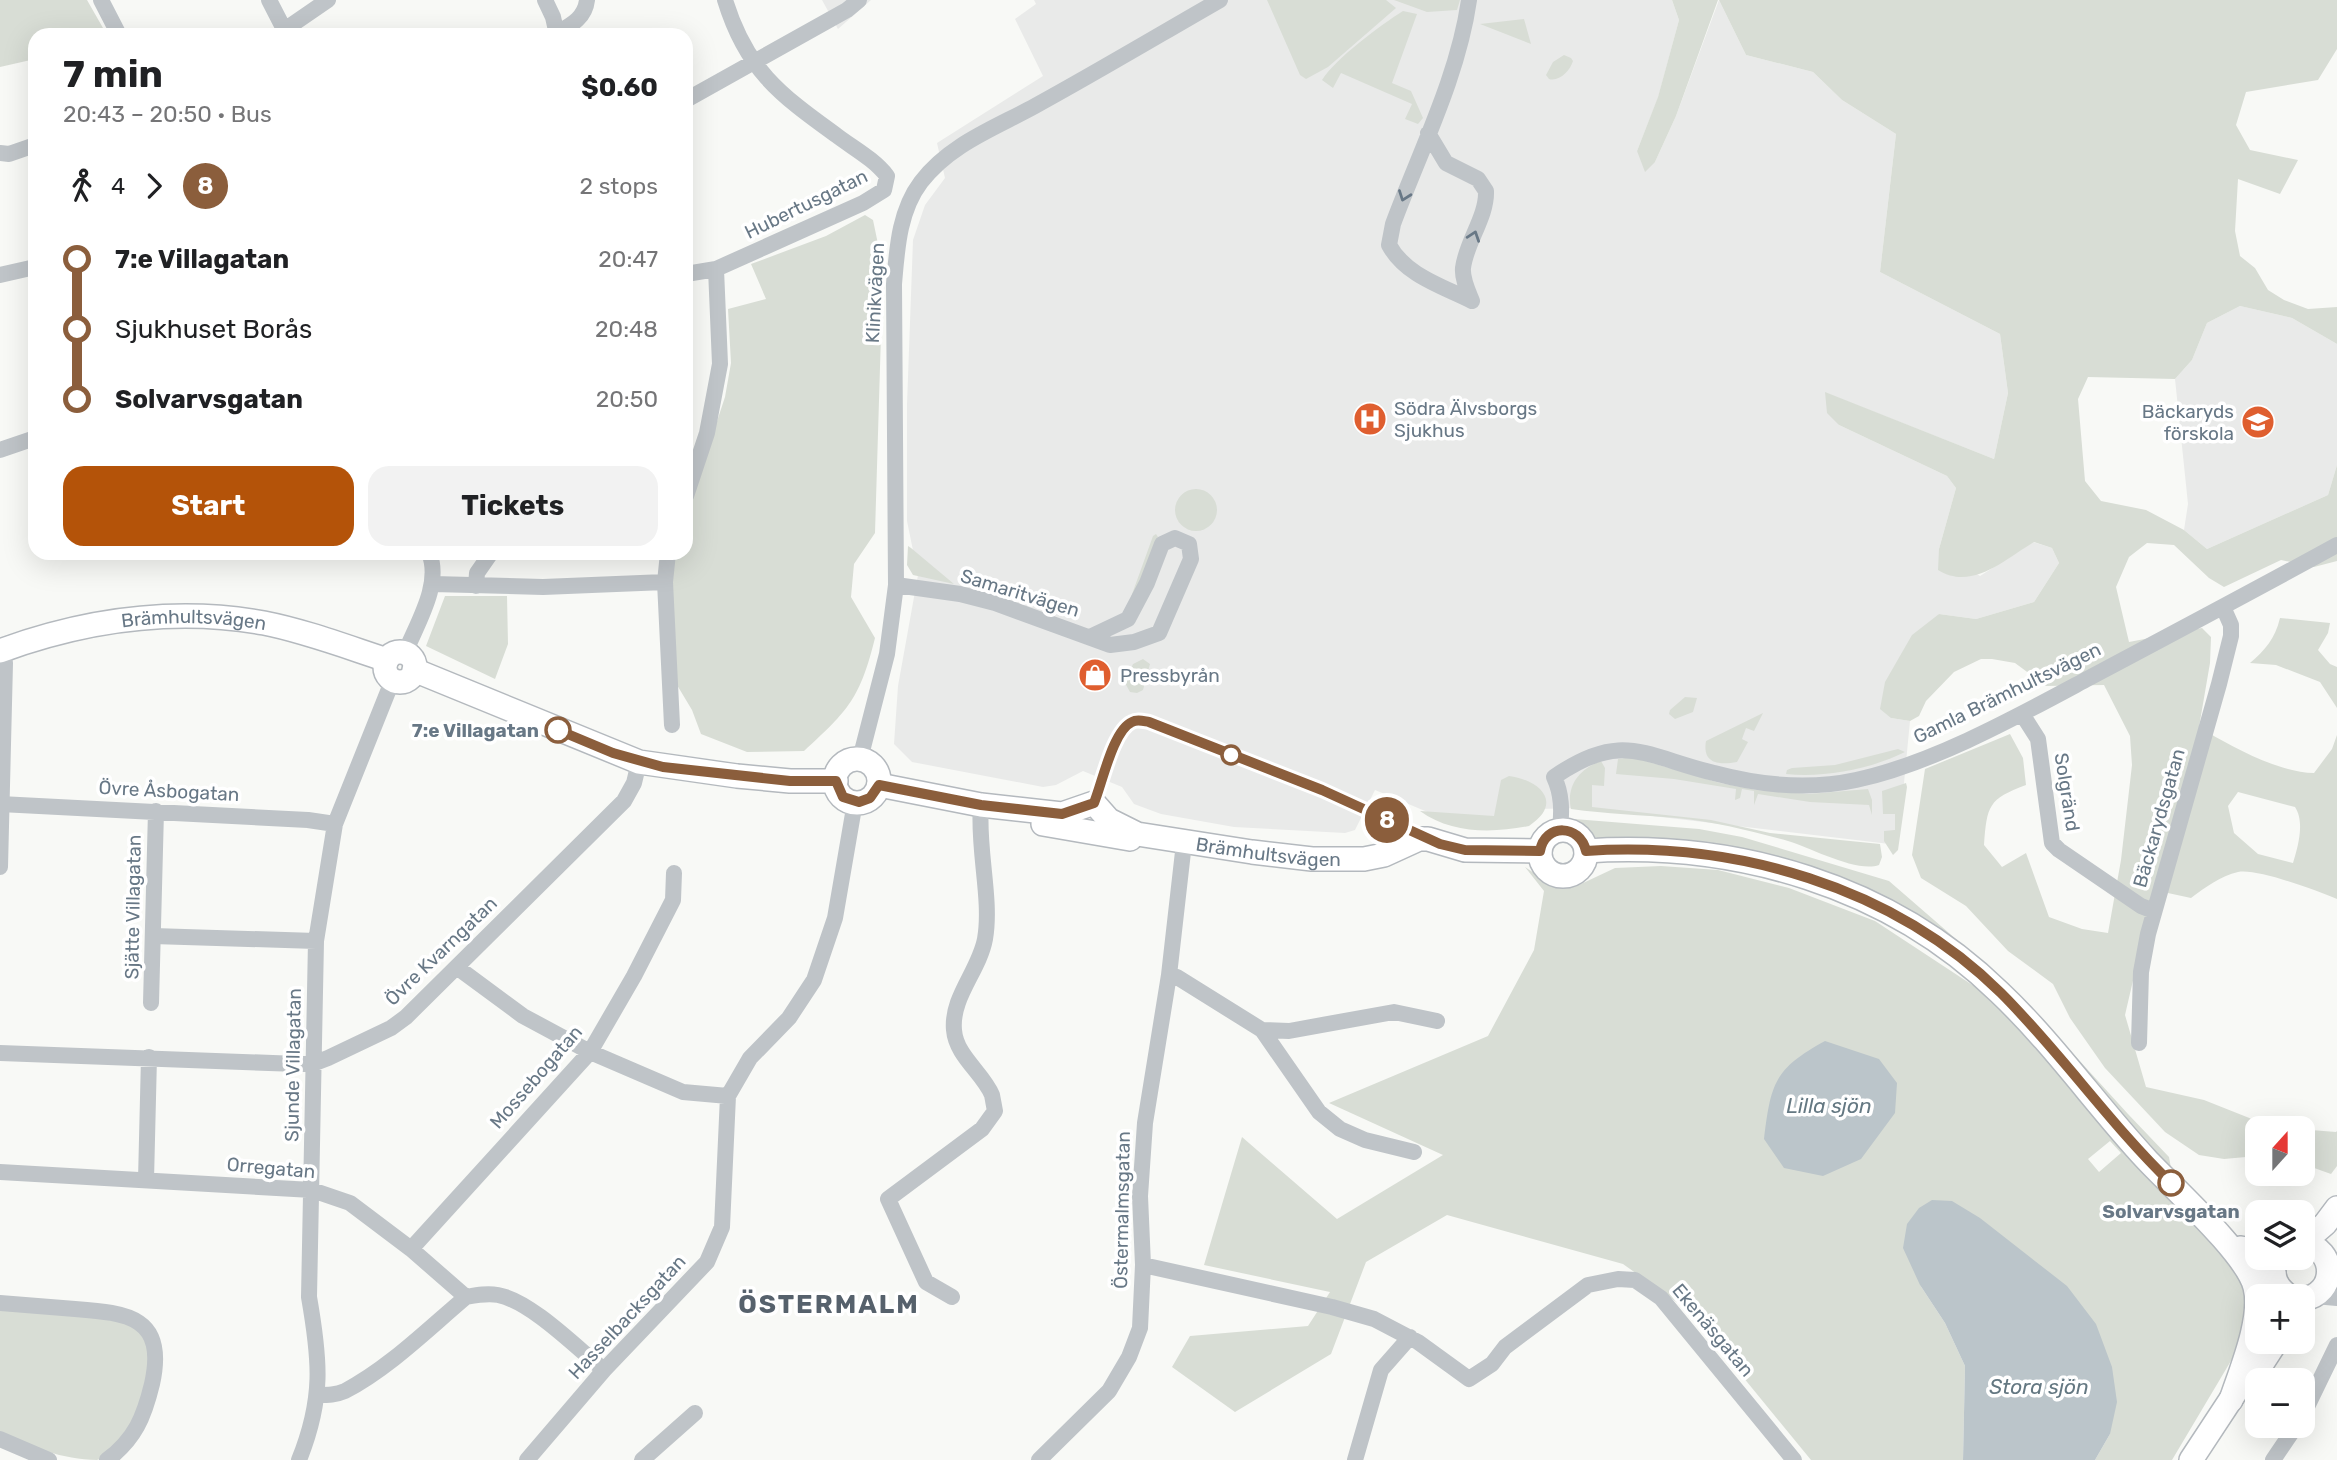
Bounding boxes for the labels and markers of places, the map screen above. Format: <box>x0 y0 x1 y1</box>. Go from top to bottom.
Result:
place label: Södra Älvsborgs Sjukhus <box>1394 397 1537 442</box>
hospital icon: Södra Älvsborgs Sjukhus <box>1351 400 1389 438</box>
place label: Bäckaryds förskola <box>2142 400 2234 445</box>
school or university icon: Bäckaryds förskola <box>2239 403 2277 441</box>
shop icon: Pressbyrån <box>1076 656 1114 694</box>
place label: Pressbyrån <box>1120 664 1220 687</box>
marker: 7:e Villagatan <box>545 717 571 743</box>
place label: 7:e Villagatan <box>412 719 539 742</box>
unlabelled marker <box>1221 745 1241 765</box>
marker: Solvarvsgatan <box>2158 1170 2184 1196</box>
place label: Solvarvsgatan <box>2102 1200 2240 1223</box>

